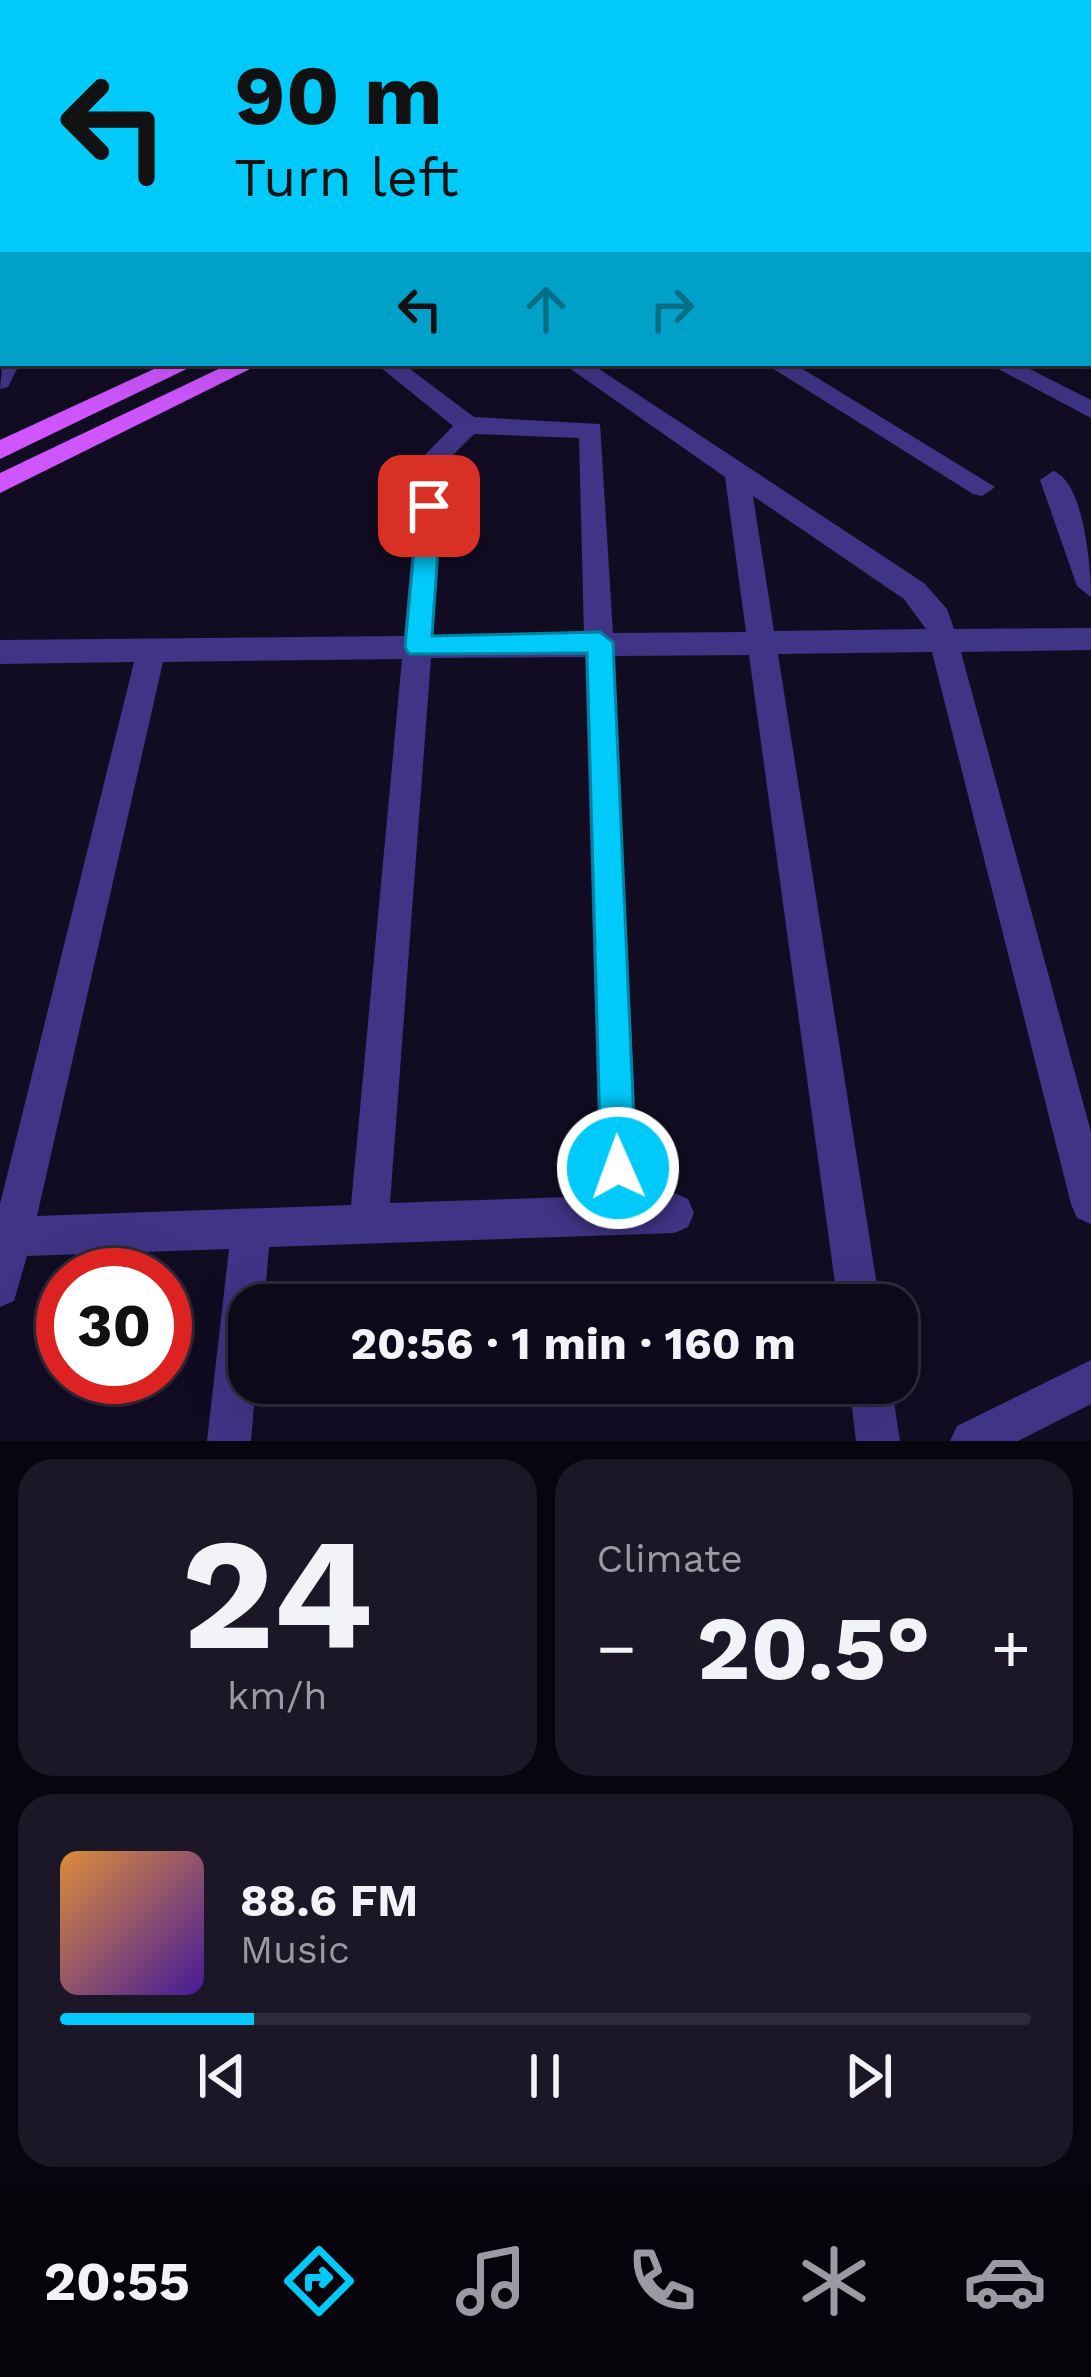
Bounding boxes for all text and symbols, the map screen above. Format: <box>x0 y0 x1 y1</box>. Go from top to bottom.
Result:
text: 90 m <box>234 46 443 144</box>
icon: left <box>36 48 192 204</box>
text: Turn left <box>234 146 459 209</box>
icon: left <box>387 276 453 342</box>
icon: ahead <box>513 276 579 342</box>
icon: right <box>639 276 705 342</box>
pin <box>378 455 480 557</box>
icon: arrive <box>396 473 462 539</box>
position arrow <box>555 1105 681 1231</box>
speed limit sign: 30 <box>36 1248 192 1404</box>
text: 20:56 · 1 min · 160 m <box>350 1317 796 1370</box>
text: 24 <box>181 1503 373 1686</box>
text: Climate <box>597 1536 743 1581</box>
text: 20.5° <box>697 1595 931 1701</box>
text: − <box>597 1610 636 1687</box>
text: + <box>991 1610 1031 1687</box>
text: km/h <box>227 1673 327 1718</box>
text: 88.6 FM <box>240 1874 418 1927</box>
text: Music <box>240 1927 350 1972</box>
icon: previous <box>189 2043 255 2109</box>
icon: pause <box>512 2043 578 2109</box>
icon: next <box>836 2043 902 2109</box>
icon: directions <box>277 2239 361 2323</box>
icon: music <box>449 2239 533 2323</box>
icon: phone <box>620 2239 704 2323</box>
icon: climate <box>792 2239 876 2323</box>
icon: car <box>963 2239 1047 2323</box>
text: 20:55 <box>44 2250 190 2313</box>

